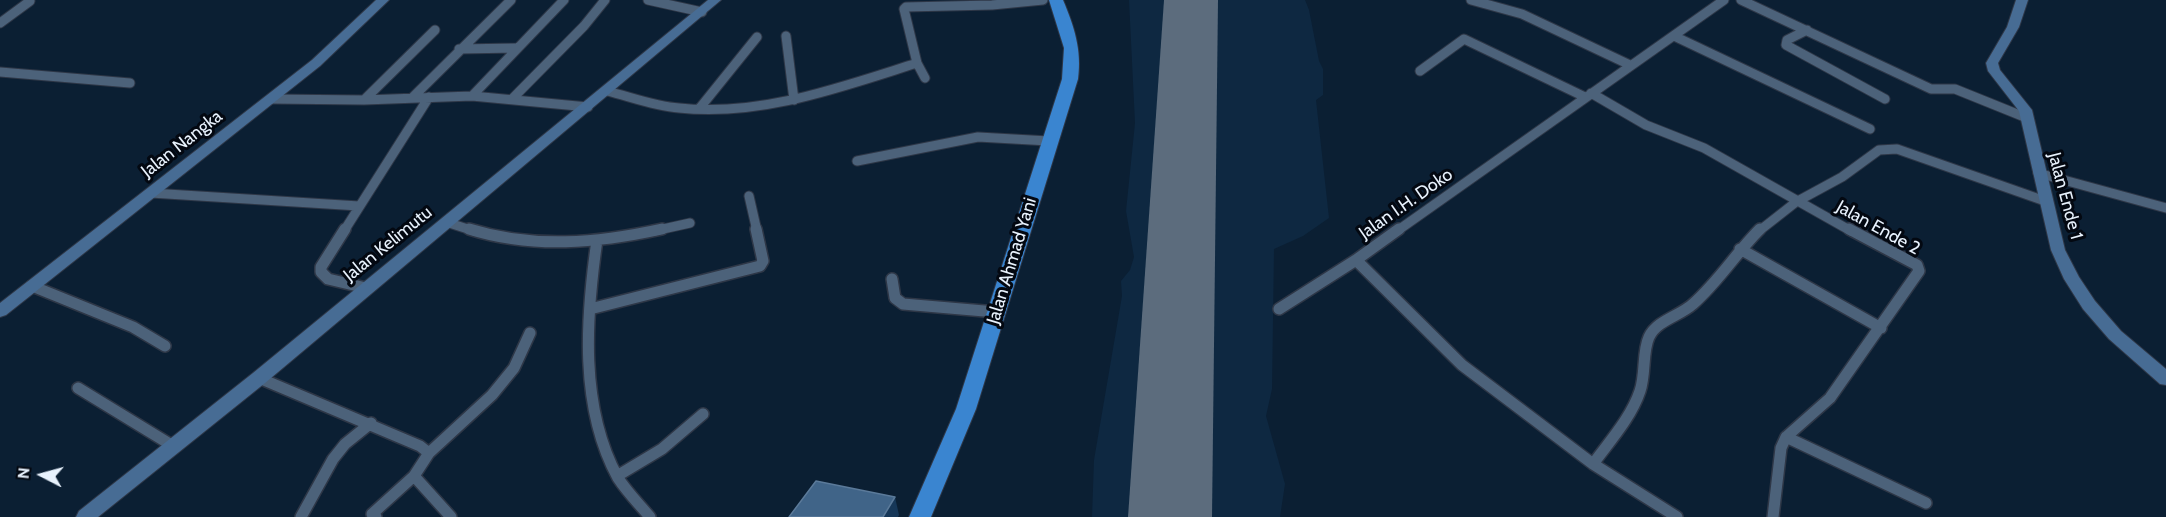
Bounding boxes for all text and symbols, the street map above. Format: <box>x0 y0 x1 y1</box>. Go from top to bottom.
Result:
street label: Jalan Nangka <box>137 106 227 182</box>
street label: Jalan Ende 1 <box>2043 150 2087 242</box>
street label: Jalan I.H. Doko <box>1355 164 1457 244</box>
street label: Jalan Ahmad Yani <box>983 195 1041 327</box>
street label: Jalan Ende 2 <box>1832 196 1924 260</box>
street label: Jalan Kelimutu <box>339 202 437 286</box>
north arrow <box>12 445 72 505</box>
text: N <box>14 466 34 480</box>

